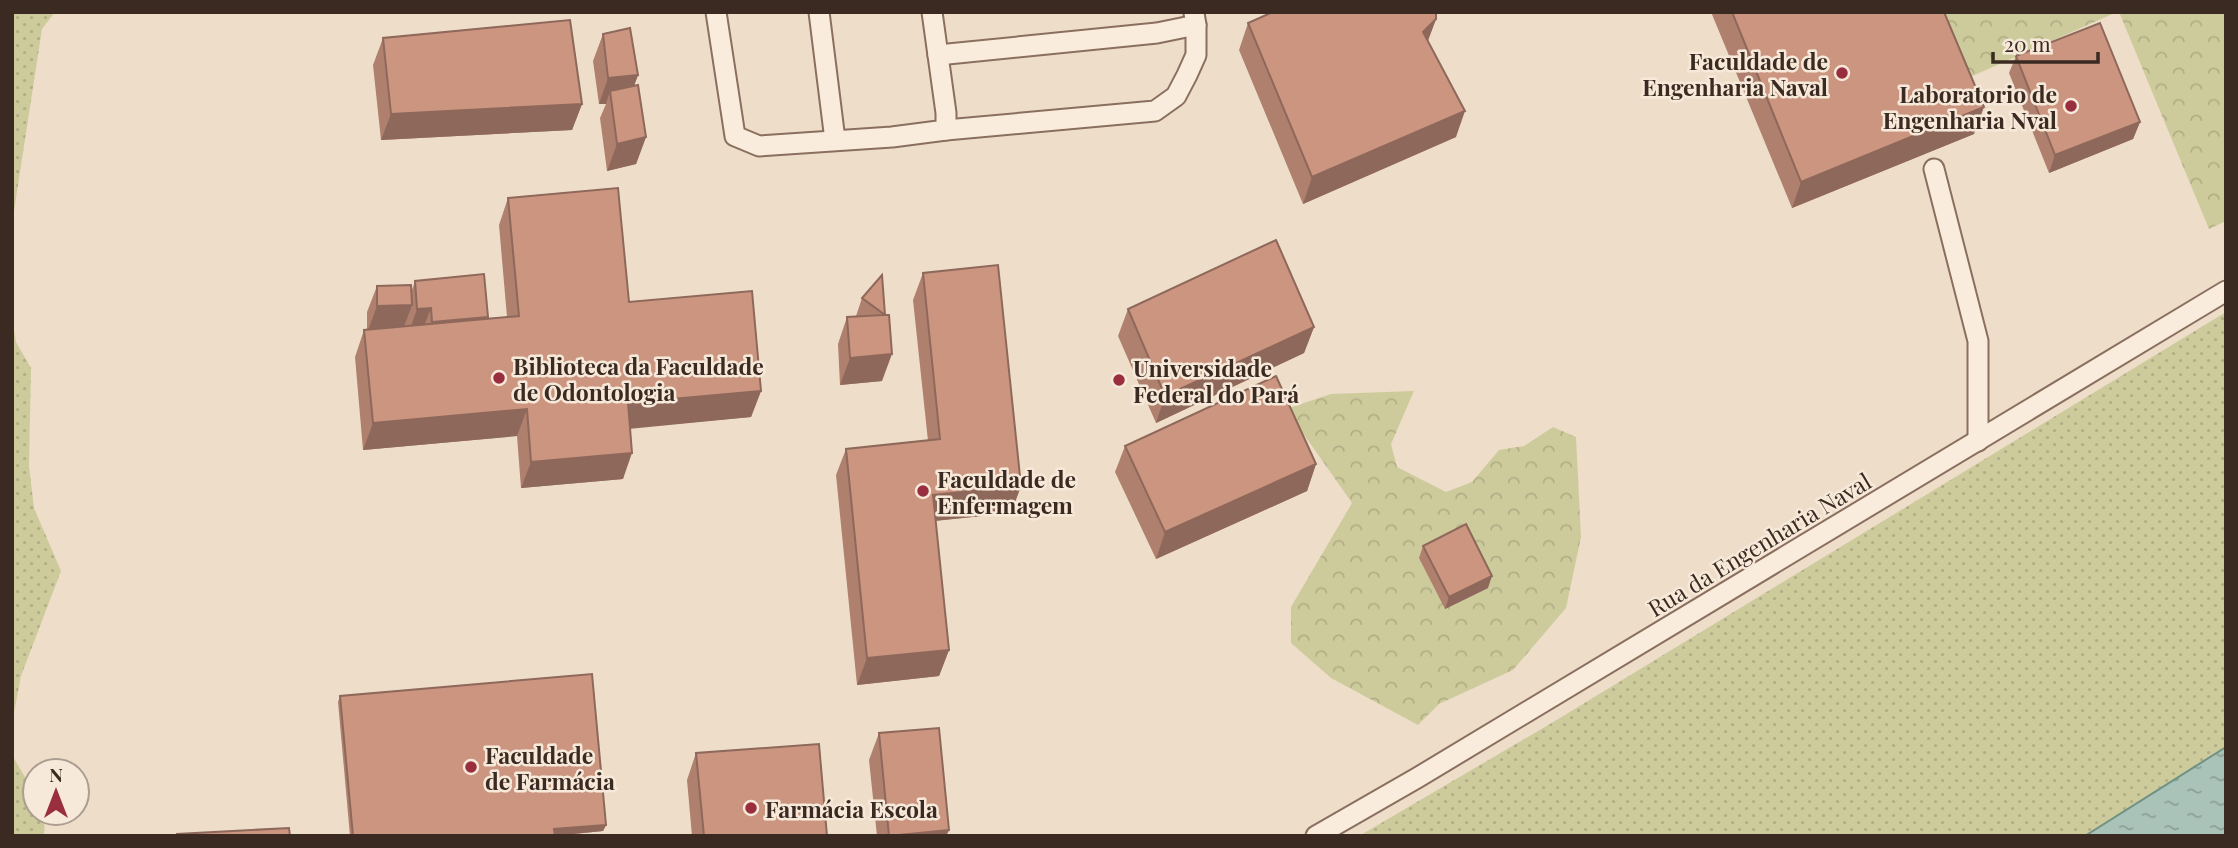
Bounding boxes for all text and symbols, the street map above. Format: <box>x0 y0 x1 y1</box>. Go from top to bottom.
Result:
scale bar <box>1993 21 2098 65</box>
text: 20 m <box>2004 29 2051 57</box>
place label: Faculdade de Engenharia Naval <box>1642 45 1828 102</box>
marker: Faculdade de Engenharia Naval <box>1834 65 1850 81</box>
place label: Laboratorio de Engenharia Nval <box>1883 78 2057 135</box>
marker: Laboratorio de Engenharia Nval <box>2063 98 2079 114</box>
place label: Biblioteca da Faculdade de Odontologia <box>513 350 764 407</box>
place label: Universidade Federal do Pará <box>1133 352 1299 409</box>
marker: Biblioteca da Faculdade de Odontologia <box>491 370 507 386</box>
marker: Universidade Federal do Pará <box>1111 372 1127 388</box>
place label: Faculdade de Enfermagem <box>937 463 1076 520</box>
street label: Rua da Engenharia Naval <box>1642 465 1877 623</box>
marker: Faculdade de Enfermagem <box>915 483 931 499</box>
place label: Faculdade de Farmácia <box>485 739 615 796</box>
north arrow <box>21 757 91 827</box>
marker: Faculdade de Farmácia <box>463 759 479 775</box>
text: N <box>49 761 63 787</box>
place label: Farmácia Escola <box>765 793 938 824</box>
marker: Farmácia Escola <box>743 800 759 816</box>

